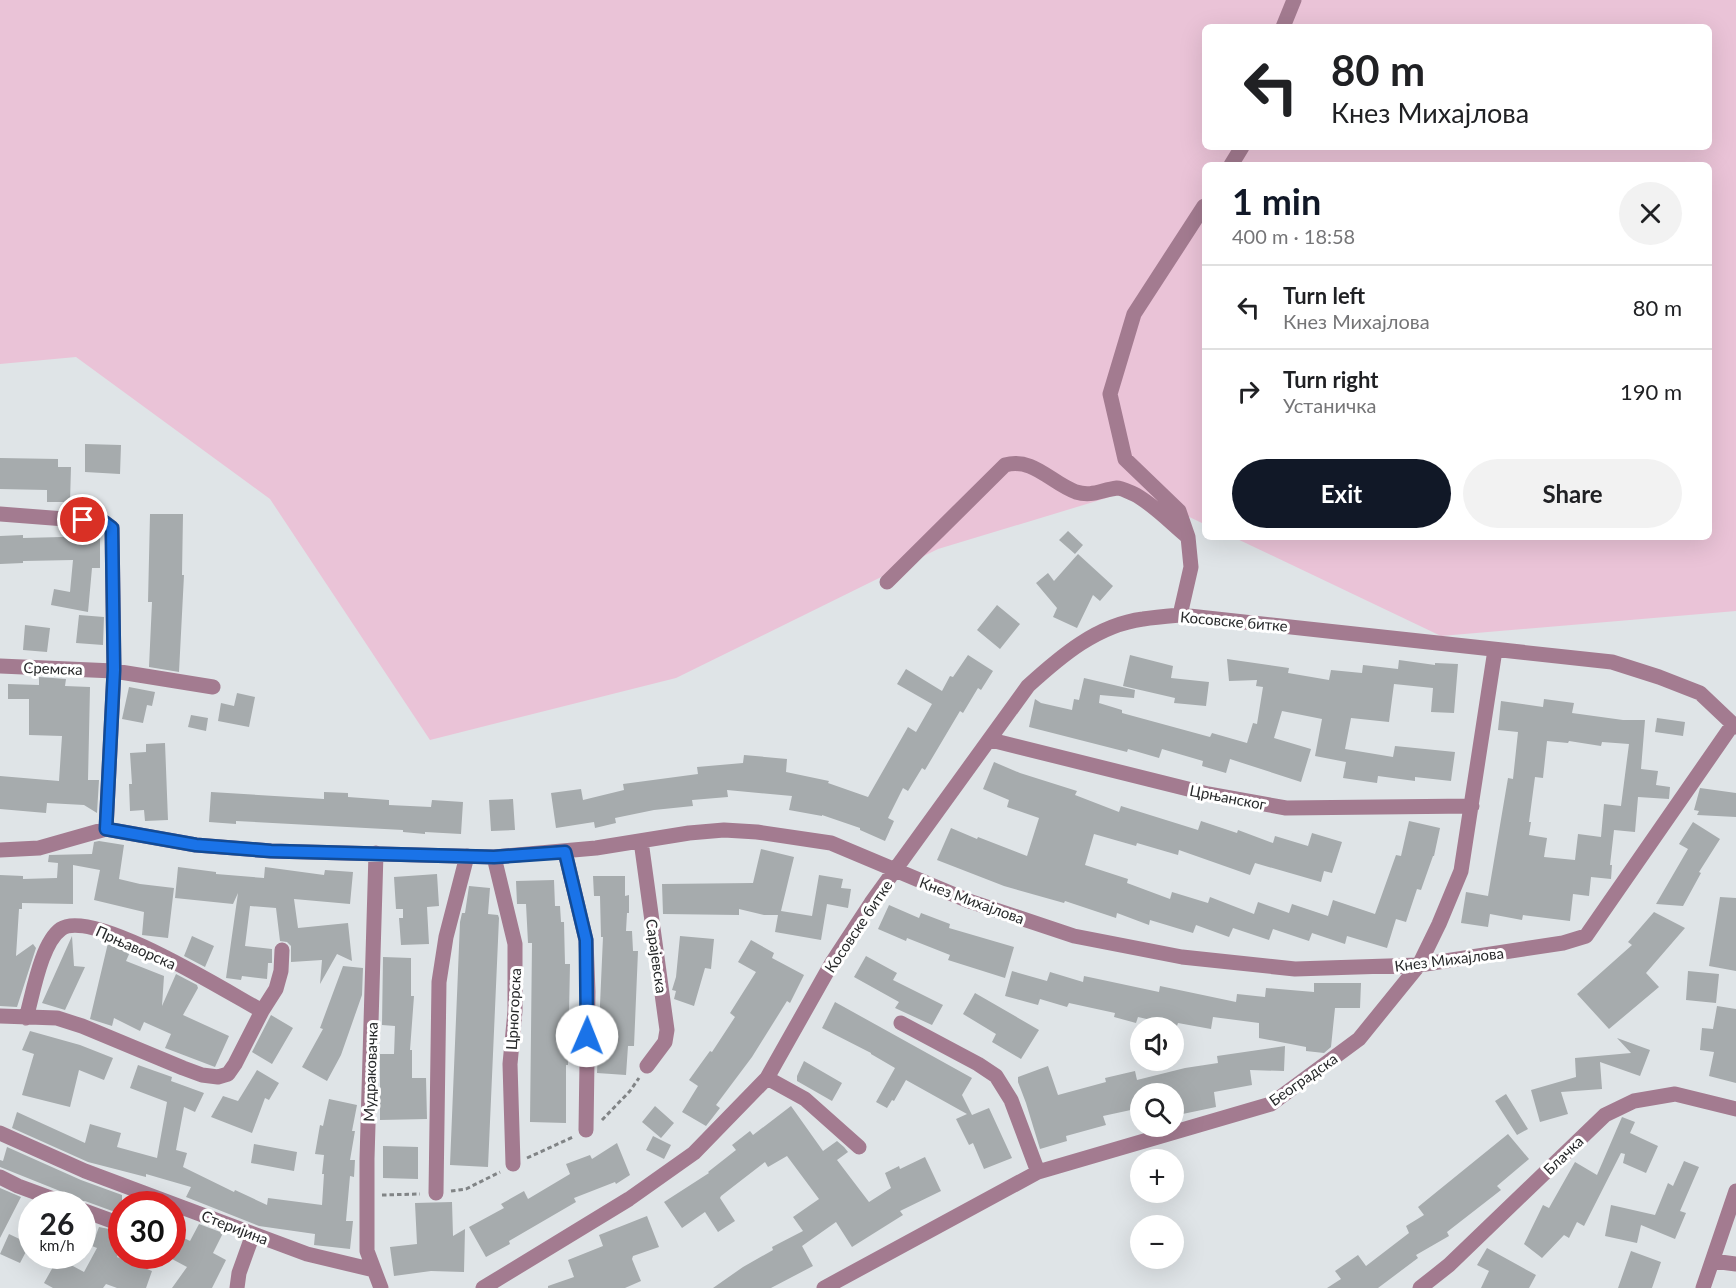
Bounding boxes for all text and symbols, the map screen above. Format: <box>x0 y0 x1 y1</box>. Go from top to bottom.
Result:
text: 80 m <box>1331 45 1425 95</box>
icon: left <box>1232 48 1310 126</box>
text: Кнез Михајлова <box>1331 96 1529 129</box>
text: 1 min <box>1232 179 1321 223</box>
button: close <box>1619 182 1682 245</box>
text: 400 m · 18:58 <box>1232 224 1355 248</box>
text: Turn left <box>1283 282 1365 309</box>
icon: left <box>1232 291 1265 324</box>
text: 80 m <box>1633 294 1682 321</box>
text: Кнез Михајлова <box>1283 309 1430 333</box>
text: Turn right <box>1283 366 1378 393</box>
icon: right <box>1232 375 1265 408</box>
text: 190 m <box>1620 378 1682 405</box>
text: Устаничка <box>1283 393 1377 417</box>
button: Exit <box>1232 459 1451 528</box>
button: Share <box>1463 459 1682 528</box>
pin <box>57 494 108 545</box>
icon: arrive <box>66 503 99 536</box>
street label: Косовске битке <box>1180 607 1289 635</box>
street label: Сремска <box>23 658 83 678</box>
street label: Црњанског <box>1188 781 1268 813</box>
street label: Кнез Михајлова <box>917 873 1027 927</box>
street label: Косовске битке <box>820 876 896 976</box>
street label: Сарајевска <box>643 918 671 994</box>
street label: Прњаворска <box>93 921 179 973</box>
street label: Кнез Михајлова <box>1393 943 1505 975</box>
street label: Црногорска <box>502 968 524 1050</box>
position arrow <box>555 1004 619 1068</box>
map controls <box>1130 1017 1184 1269</box>
button: sound <box>1130 1017 1184 1071</box>
street label: Мудраковачка <box>359 1022 381 1122</box>
street label: Београдска <box>1265 1049 1341 1109</box>
button: search <box>1130 1083 1184 1137</box>
street label: Блачка <box>1539 1132 1587 1178</box>
button: + <box>1130 1149 1184 1203</box>
speed limit sign: 30 <box>108 1191 186 1269</box>
text: 26 <box>40 1205 74 1241</box>
street label: Стеријина <box>199 1206 271 1248</box>
button: − <box>1130 1215 1184 1269</box>
text: km/h <box>39 1236 75 1254</box>

